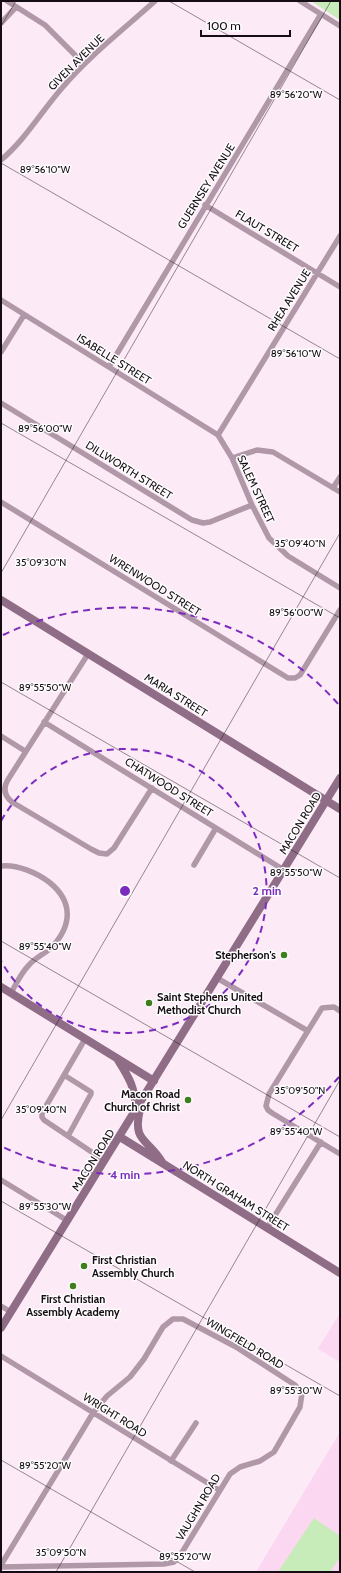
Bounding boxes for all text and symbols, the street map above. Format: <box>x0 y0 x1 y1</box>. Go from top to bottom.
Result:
scale bar <box>201 12 290 38</box>
text: 100 m <box>207 18 241 33</box>
street label: GIVEN AVENUE <box>45 31 107 93</box>
text: 89°56'20"W <box>270 88 323 101</box>
street label: GUERNSEY AVENUE <box>174 141 238 231</box>
text: 89°56'10"W <box>20 163 71 176</box>
street label: FLAUT STREET <box>233 207 301 255</box>
street label: RHEA AVENUE <box>264 266 314 334</box>
street label: ISABELLE STREET <box>74 330 154 388</box>
text: 89°56'10"W <box>271 347 322 360</box>
text: 89°56'00"W <box>18 422 73 435</box>
street label: DILLWORTH STREET <box>83 438 175 502</box>
street label: SALEM STREET <box>234 453 278 525</box>
text: 35°09'40"N <box>275 537 325 550</box>
street label: WRENWOOD STREET <box>107 551 204 619</box>
text: 35°09'30"N <box>16 556 66 569</box>
text: 89°56'00"W <box>269 606 324 619</box>
street label: MARIA STREET <box>142 670 210 720</box>
text: 89°55'50"W <box>19 681 72 694</box>
street label: CHATWOOD STREET <box>122 754 216 820</box>
street label: MACON ROAD <box>276 789 324 857</box>
text: 89°55'50"W <box>270 866 323 879</box>
text: 2 min <box>253 883 281 898</box>
centre of rings <box>118 884 132 898</box>
text: 89°55'40"W <box>19 940 72 953</box>
place label: Stepherson's <box>215 948 276 962</box>
marker: Stepherson's <box>279 950 289 960</box>
place label: Saint Stephens United Methodist Church <box>157 990 263 1017</box>
marker: Saint Stephens United Methodist Church <box>144 998 154 1008</box>
text: 35°09'50"N <box>275 1084 325 1097</box>
place label: Macon Road Church of Christ <box>104 1087 180 1114</box>
marker: Macon Road Church of Christ <box>183 1095 193 1105</box>
text: 35°09'40"N <box>16 1103 66 1116</box>
text: 89°55'40"W <box>270 1125 323 1138</box>
street label: MACON ROAD <box>68 1126 118 1194</box>
street label: NORTH GRAHAM STREET <box>180 1158 292 1234</box>
text: 4 min <box>110 1167 140 1182</box>
text: 89°55'30"W <box>19 1200 72 1213</box>
place label: First Christian Assembly Church <box>92 1253 174 1280</box>
marker: First Christian Assembly Church <box>79 1261 89 1271</box>
marker: First Christian Assembly Academy <box>68 1281 78 1291</box>
place label: First Christian Assembly Academy <box>26 1292 120 1319</box>
street label: WINGFIELD ROAD <box>203 1314 287 1372</box>
text: 89°55'30"W <box>270 1384 323 1397</box>
street label: WRIGHT ROAD <box>80 1390 150 1440</box>
text: 89°55'20"W <box>19 1459 72 1472</box>
street label: VAUGHN ROAD <box>172 1471 224 1543</box>
text: 35°09'50"N <box>36 1546 86 1559</box>
text: 89°55'20"W <box>159 1550 212 1563</box>

